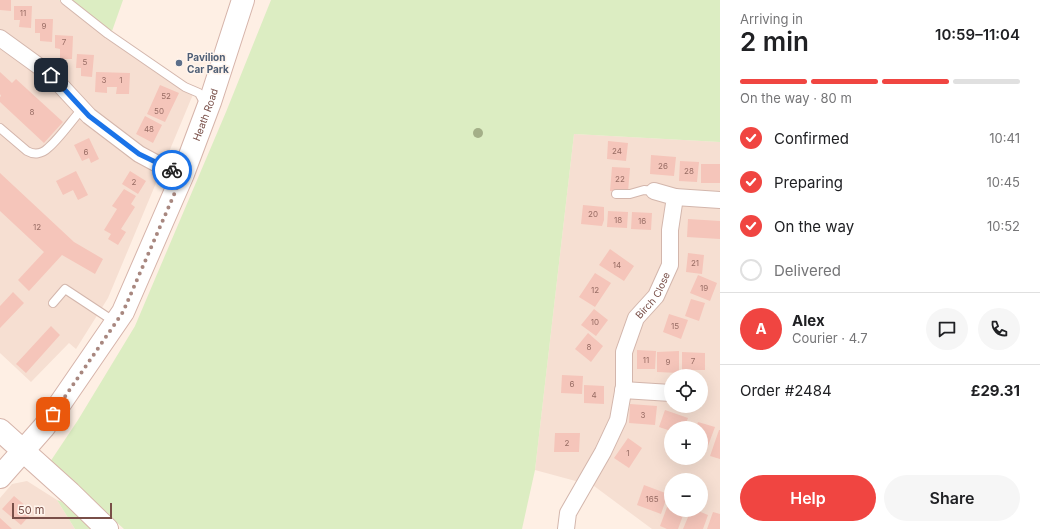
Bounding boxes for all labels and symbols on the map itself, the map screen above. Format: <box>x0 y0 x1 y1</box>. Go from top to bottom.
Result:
house number: 11 <box>20 8 26 18</box>
house number: 9 <box>42 21 47 31</box>
house number: 7 <box>62 37 67 47</box>
place label: Pavilion Car Park <box>187 51 229 75</box>
house number: 5 <box>83 57 88 67</box>
pin <box>34 58 68 92</box>
marker: Pavilion Car Park <box>174 58 184 68</box>
house number: 3 <box>102 75 107 85</box>
house number: 1 <box>119 75 123 85</box>
street label: Heath Road <box>190 87 220 143</box>
house number: 52 <box>161 91 171 101</box>
house number: 50 <box>154 106 164 116</box>
house number: 8 <box>30 107 35 117</box>
house number: 48 <box>144 124 154 134</box>
house number: 24 <box>612 146 622 156</box>
house number: 6 <box>84 147 89 157</box>
courier <box>152 150 192 190</box>
house number: 26 <box>658 161 668 171</box>
house number: 28 <box>684 166 694 176</box>
house number: 22 <box>615 174 625 184</box>
house number: 2 <box>132 177 137 187</box>
house number: 20 <box>588 209 598 219</box>
house number: 18 <box>614 215 622 225</box>
house number: 16 <box>638 216 646 226</box>
house number: 12 <box>33 222 41 232</box>
house number: 21 <box>691 258 699 268</box>
house number: 14 <box>613 260 621 270</box>
street label: Birch Close <box>633 270 672 321</box>
house number: 19 <box>700 283 708 293</box>
house number: 12 <box>591 285 599 295</box>
house number: 10 <box>591 317 599 327</box>
house number: 15 <box>671 321 679 331</box>
house number: 8 <box>587 342 592 352</box>
house number: 11 <box>643 355 649 365</box>
house number: 7 <box>691 356 696 366</box>
house number: 9 <box>666 357 671 367</box>
house number: 6 <box>570 379 575 389</box>
house number: 4 <box>591 390 597 400</box>
pin <box>36 397 70 431</box>
house number: 3 <box>641 410 646 420</box>
house number: 2 <box>565 438 570 448</box>
house number: 1 <box>626 448 630 458</box>
house number: 165 <box>645 494 659 504</box>
scale bar <box>12 501 112 520</box>

